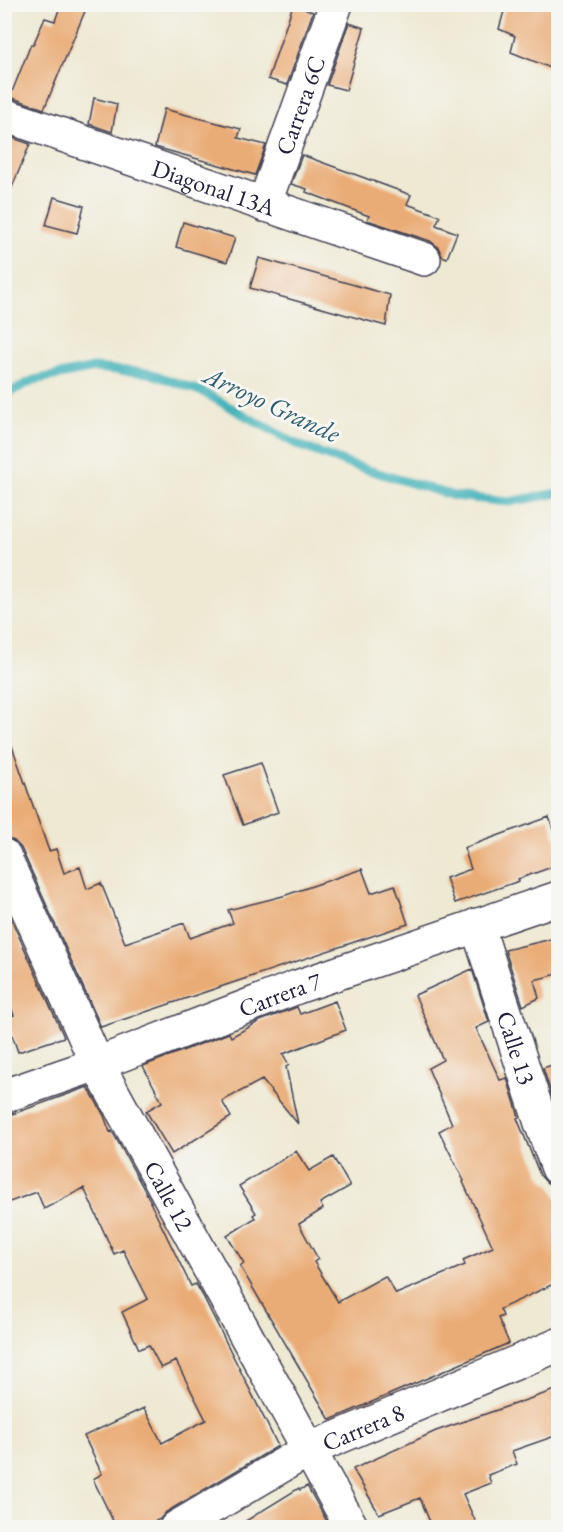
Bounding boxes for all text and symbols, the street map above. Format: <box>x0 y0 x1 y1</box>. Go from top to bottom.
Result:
street label: Carrera 6C <box>268 51 332 159</box>
street label: Diagonal 13A <box>148 152 280 223</box>
water label: Arroyo Grande <box>197 357 347 451</box>
street label: Carrera 7 <box>234 964 325 1024</box>
street label: Calle 13 <box>490 1007 543 1088</box>
street label: Calle 12 <box>138 1155 201 1237</box>
street label: Carrera 8 <box>317 1396 409 1458</box>

